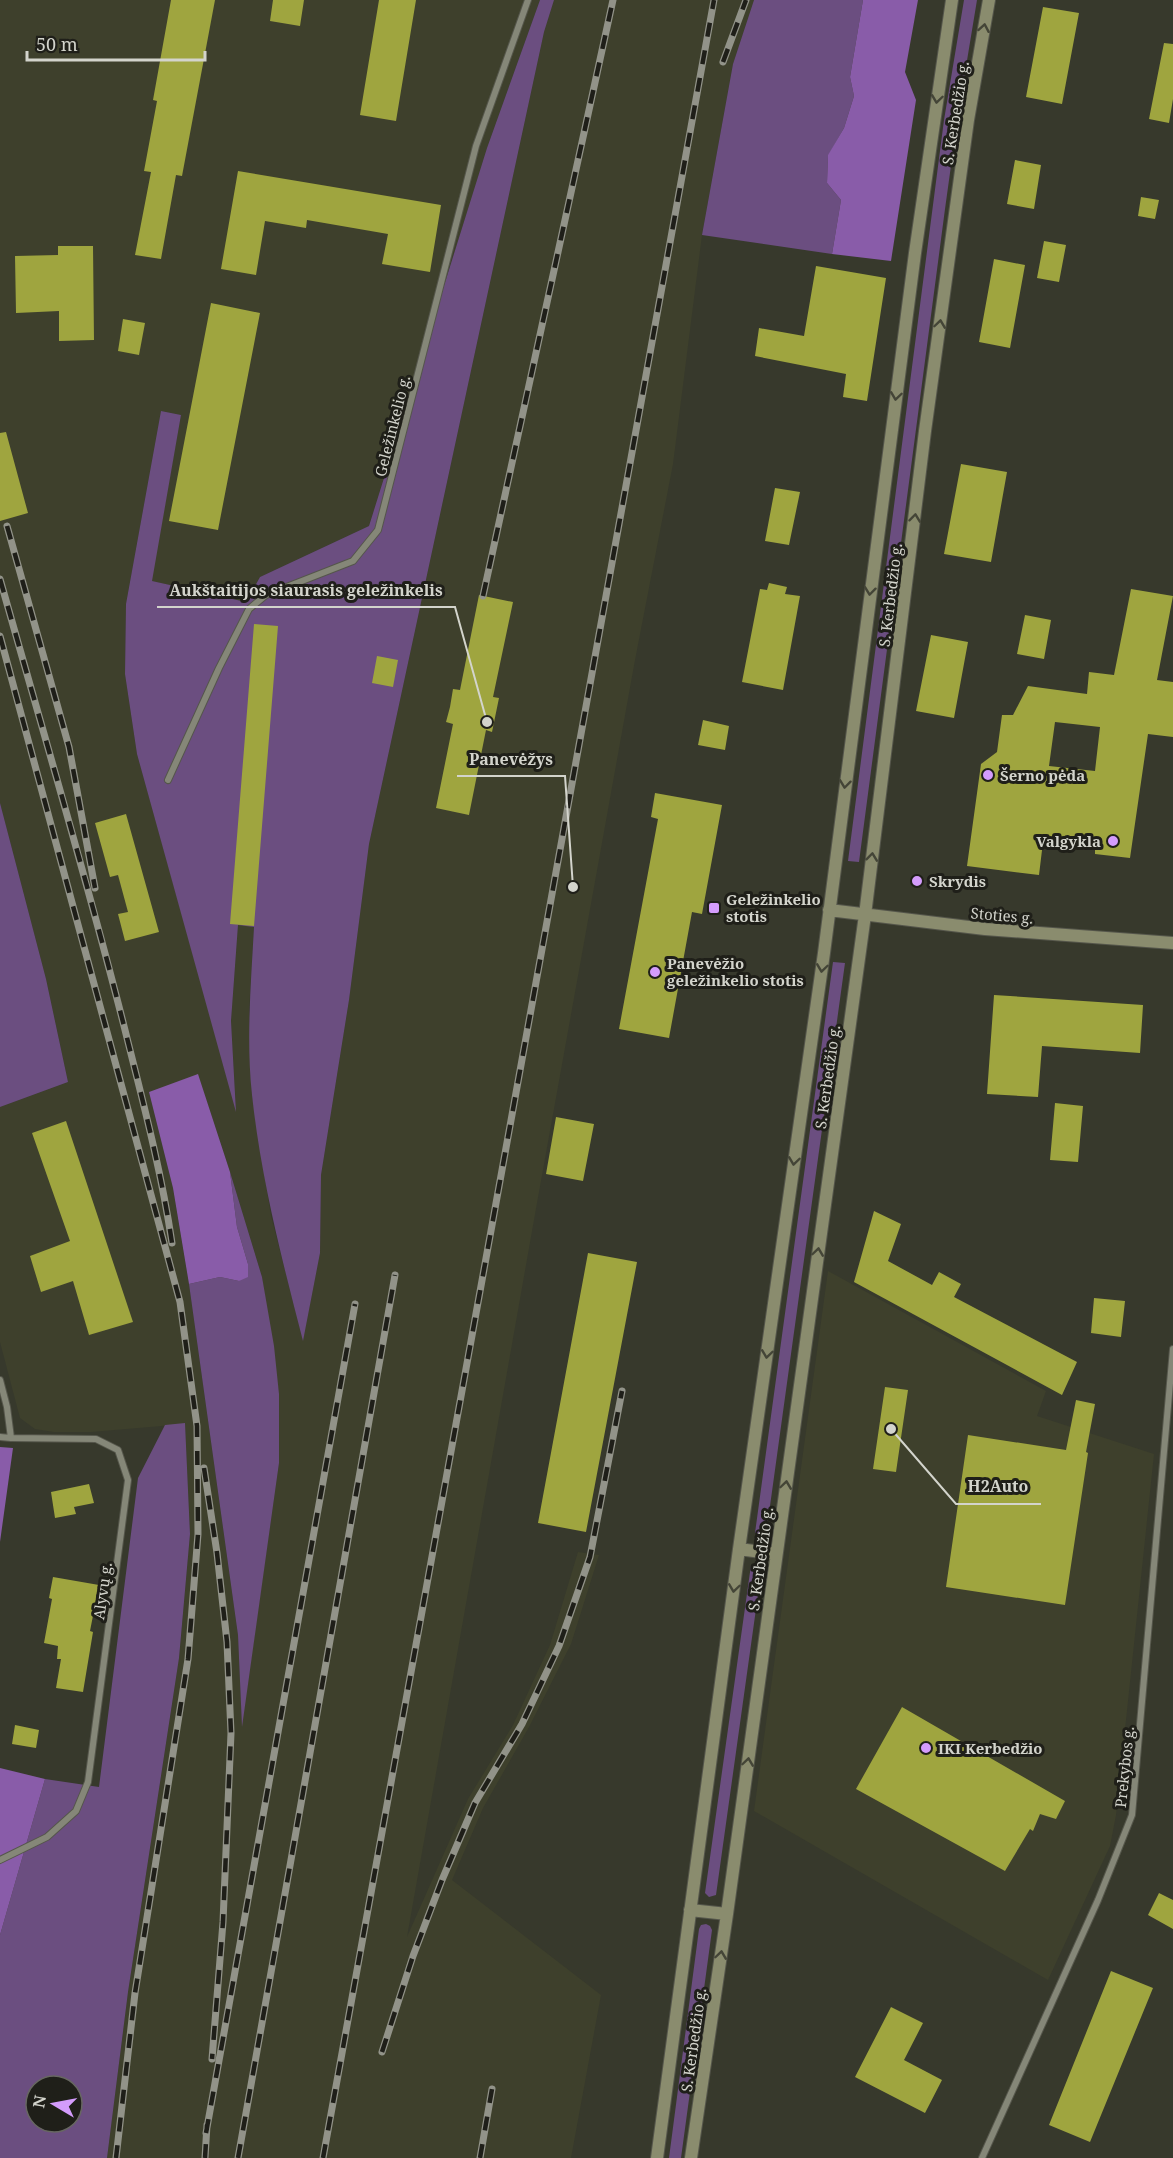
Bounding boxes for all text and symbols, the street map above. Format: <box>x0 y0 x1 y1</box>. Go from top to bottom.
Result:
one-way arrow <box>978 23 990 32</box>
scale bar <box>27 24 206 62</box>
text: 50 m <box>36 32 78 56</box>
street label: S. Kerbedžio g. <box>937 60 973 166</box>
one-way arrow <box>931 95 943 104</box>
one-way arrow <box>933 320 946 329</box>
street label: Geležinkelio g. <box>370 373 414 479</box>
one-way arrow <box>890 392 902 401</box>
one-way arrow <box>908 513 920 522</box>
street label: S. Kerbedžio g. <box>874 542 906 648</box>
callout: Aukštaitijos siaurasis geležinkelis <box>157 573 455 607</box>
text: Aukštaitijos siaurasis geležinkelis <box>169 579 443 601</box>
one-way arrow <box>864 586 877 595</box>
callout: Panevėžys <box>457 742 565 776</box>
text: Panevėžys <box>469 748 553 770</box>
place label: Šerno pėda <box>1000 765 1085 785</box>
marker: Šerno pėda <box>981 768 995 782</box>
one-way arrow <box>840 780 852 789</box>
place label: Valgykla <box>1036 831 1101 851</box>
marker: Valgykla <box>1106 834 1120 848</box>
one-way arrow <box>865 852 878 862</box>
place label: Skrydis <box>929 871 986 891</box>
marker: Skrydis <box>910 874 924 888</box>
place label: Geležinkelio stotis <box>726 889 821 926</box>
marker: Geležinkelio stotis <box>707 901 721 915</box>
street label: Stoties g. <box>970 902 1034 928</box>
place label: Panevėžio geležinkelio stotis <box>667 953 804 990</box>
one-way arrow <box>816 963 828 972</box>
marker: Panevėžio geležinkelio stotis <box>648 965 662 979</box>
street label: S. Kerbedžio g. <box>810 1024 844 1130</box>
one-way arrow <box>789 1156 801 1165</box>
one-way arrow <box>811 1247 823 1256</box>
one-way arrow <box>761 1349 773 1358</box>
callout: H2Auto <box>956 1470 1041 1504</box>
text: H2Auto <box>968 1475 1029 1497</box>
one-way arrow <box>779 1481 791 1490</box>
street label: S. Kerbedžio g. <box>743 1506 777 1612</box>
street label: Alyvų g. <box>88 1561 116 1621</box>
one-way arrow <box>728 1584 740 1593</box>
street label: Prekybos g. <box>1110 1725 1138 1809</box>
place label: IKI Kerbedžio <box>938 1738 1043 1758</box>
marker: IKI Kerbedžio <box>919 1741 933 1755</box>
one-way arrow <box>741 1757 753 1766</box>
one-way arrow <box>714 1950 726 1959</box>
street label: S. Kerbedžio g. <box>676 1987 710 2093</box>
north arrow <box>24 2074 84 2134</box>
text: N <box>27 2093 51 2110</box>

